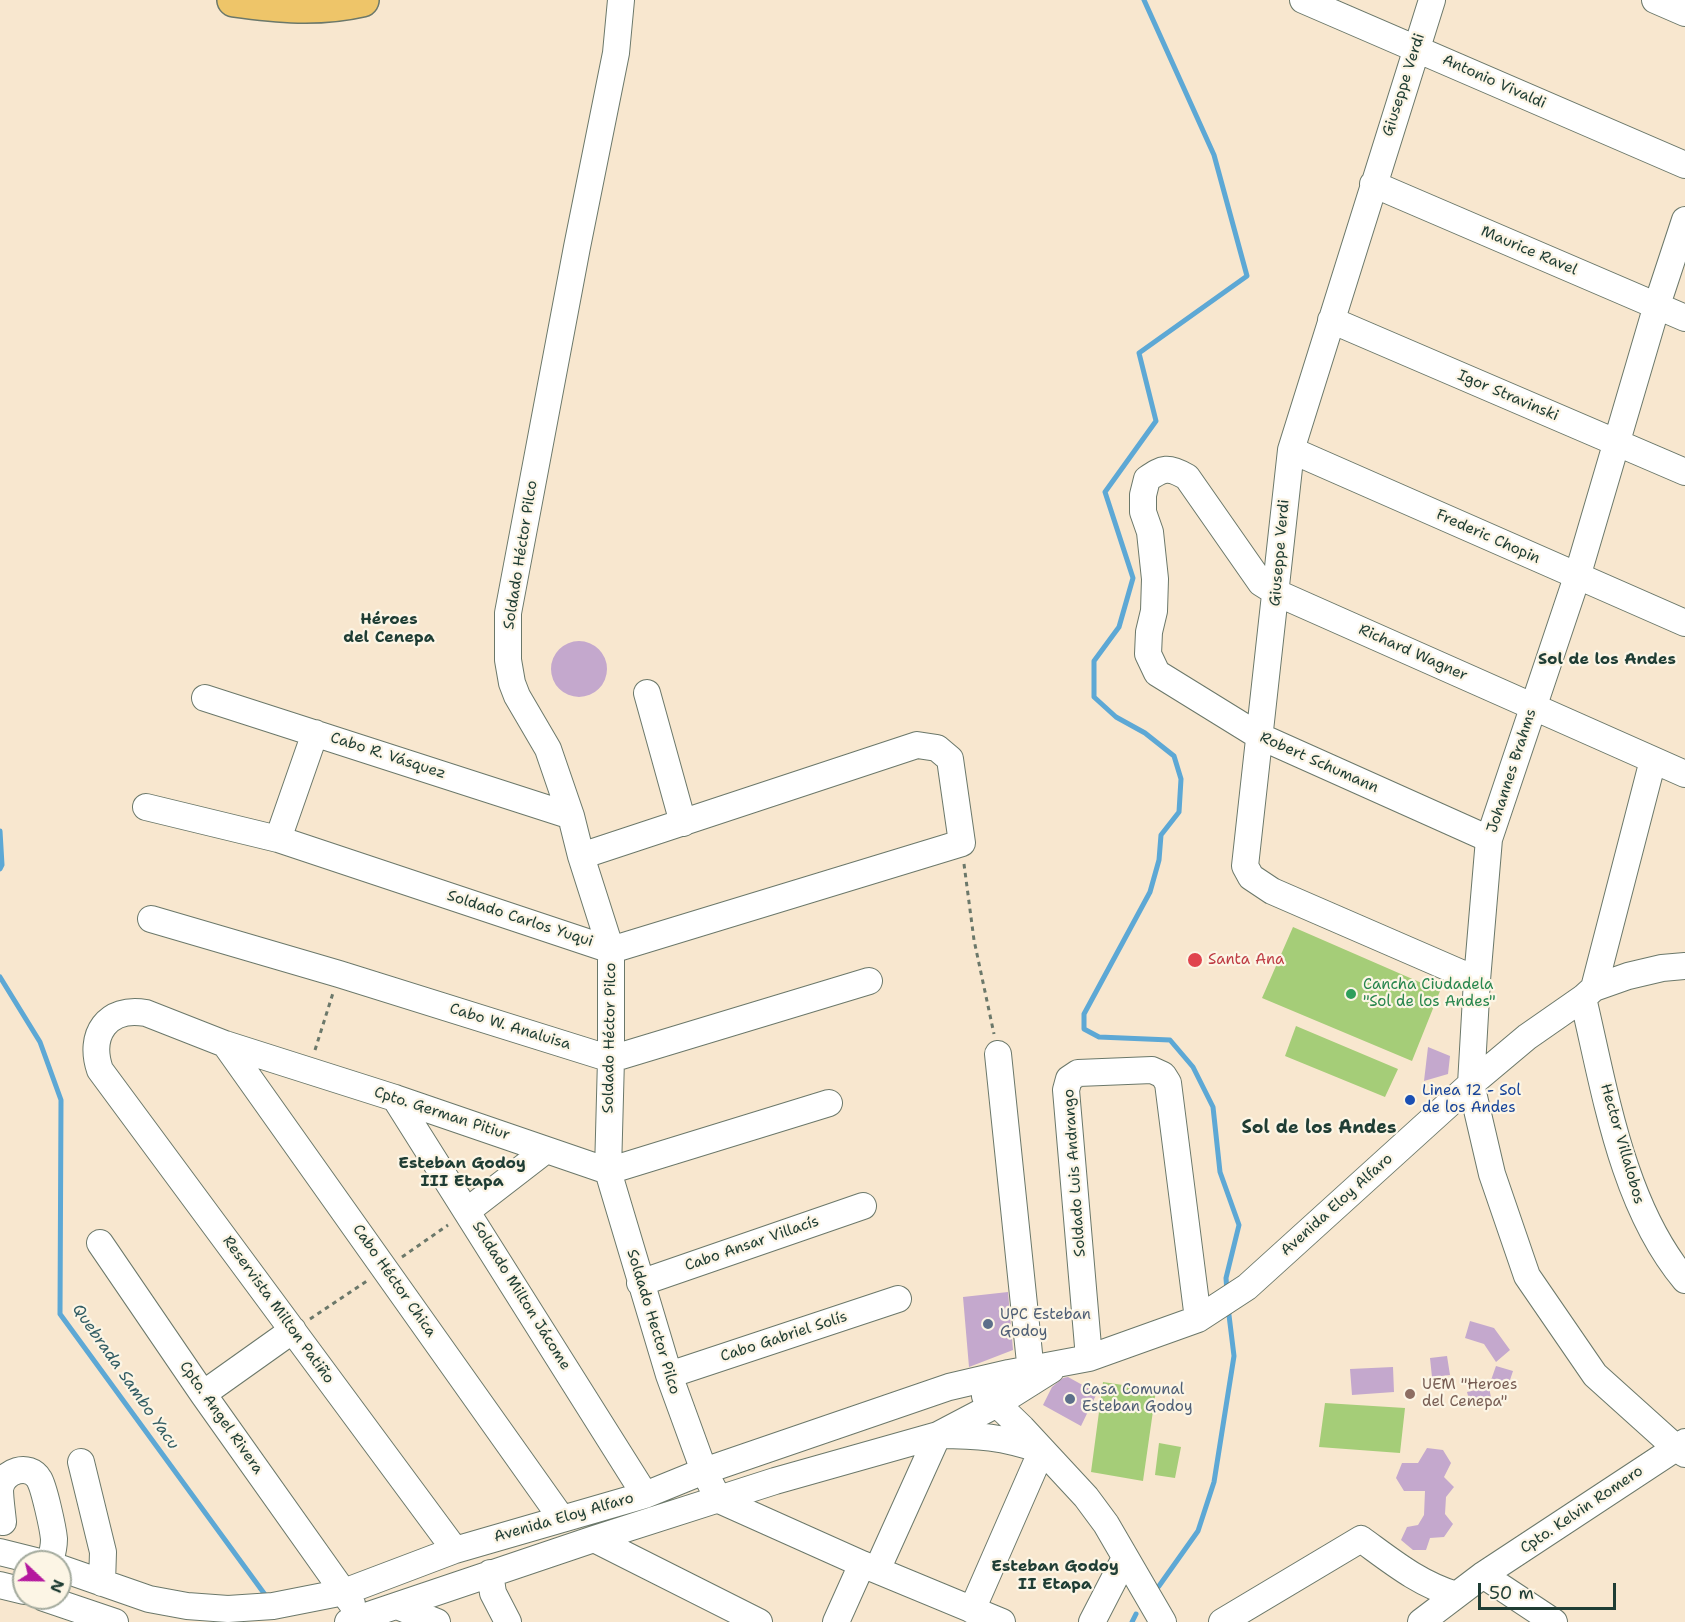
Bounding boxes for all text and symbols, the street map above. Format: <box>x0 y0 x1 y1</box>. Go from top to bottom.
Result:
street label: Giuseppe Verdi <box>1379 31 1429 139</box>
street label: Antonio Vivaldi <box>1439 51 1549 113</box>
street label: Maurice Ravel <box>1478 223 1580 279</box>
street label: Igor Stravinski <box>1455 367 1561 425</box>
street label: Soldado Héctor Pilco <box>500 479 542 631</box>
street label: Giuseppe Verdi <box>1266 499 1294 607</box>
street label: Frederic Chopin <box>1433 506 1543 568</box>
district label: Héroes del Cenepa <box>343 610 435 648</box>
street label: Richard Wagner <box>1356 621 1470 685</box>
district label: Sol de los Andes <box>1538 650 1676 670</box>
street label: Johannes Brahms <box>1483 707 1541 835</box>
street label: Cabo R. Vásquez <box>328 729 448 783</box>
street label: Robert Schumann <box>1257 729 1381 797</box>
street label: Soldado Carlos Yuqui <box>445 887 595 951</box>
marker: Santa Ana <box>1186 951 1204 969</box>
place label: Santa Ana <box>1208 951 1284 969</box>
street label: Soldado Héctor Pilco <box>600 963 620 1113</box>
place label: Cancha Ciudadela "Sol de los Andes" <box>1363 976 1496 1011</box>
marker: Cancha Ciudadela "Sol de los Andes" <box>1344 987 1358 1001</box>
street label: Cabo W. Analuisa <box>447 1000 573 1054</box>
place label: Linea 12 - Sol de los Andes <box>1422 1082 1521 1117</box>
street label: Hector Villalobos <box>1596 1082 1648 1206</box>
street label: Cpto. German Pitiur <box>372 1084 512 1144</box>
street label: Soldado Luis Andrango <box>1060 1088 1090 1258</box>
marker: Linea 12 - Sol de los Andes <box>1403 1093 1417 1107</box>
district label: Sol de los Andes <box>1241 1117 1397 1139</box>
street label: Avenida Eloy Alfaro <box>1277 1150 1397 1260</box>
district label: Esteban Godoy III Etapa <box>398 1154 526 1192</box>
street label: Cabo Ansar Villacís <box>683 1213 821 1275</box>
street label: Soldado Milton Jácome <box>468 1218 574 1374</box>
street label: Cabo Héctor Chica <box>348 1221 440 1341</box>
street label: Reservista Milton Patiño <box>218 1233 338 1387</box>
street label: Soldado Hector Pilco <box>622 1247 684 1397</box>
water label: Quebrada Sambo Yacu <box>67 1301 183 1453</box>
place label: UPC Esteban Godoy <box>1000 1306 1091 1341</box>
street label: Cabo Gabriel Solís <box>718 1308 850 1366</box>
marker: UPC Esteban Godoy <box>981 1317 995 1331</box>
street label: Cpto. Angel Rivera <box>175 1358 267 1478</box>
place label: UEM "Heroes del Cenepa" <box>1422 1376 1517 1411</box>
place label: Casa Comunal Esteban Godoy <box>1082 1381 1193 1416</box>
marker: UEM "Heroes del Cenepa" <box>1403 1387 1417 1401</box>
marker: Casa Comunal Esteban Godoy <box>1063 1392 1077 1406</box>
street label: Cpto. Kelvin Romero <box>1517 1462 1647 1558</box>
street label: Avenida Eloy Alfaro <box>492 1489 636 1547</box>
north arrow <box>12 1550 72 1610</box>
district label: Esteban Godoy II Etapa <box>991 1557 1119 1595</box>
scale bar <box>1481 1571 1619 1609</box>
text: N <box>45 1576 69 1596</box>
text: 50 m <box>1489 1581 1534 1605</box>

